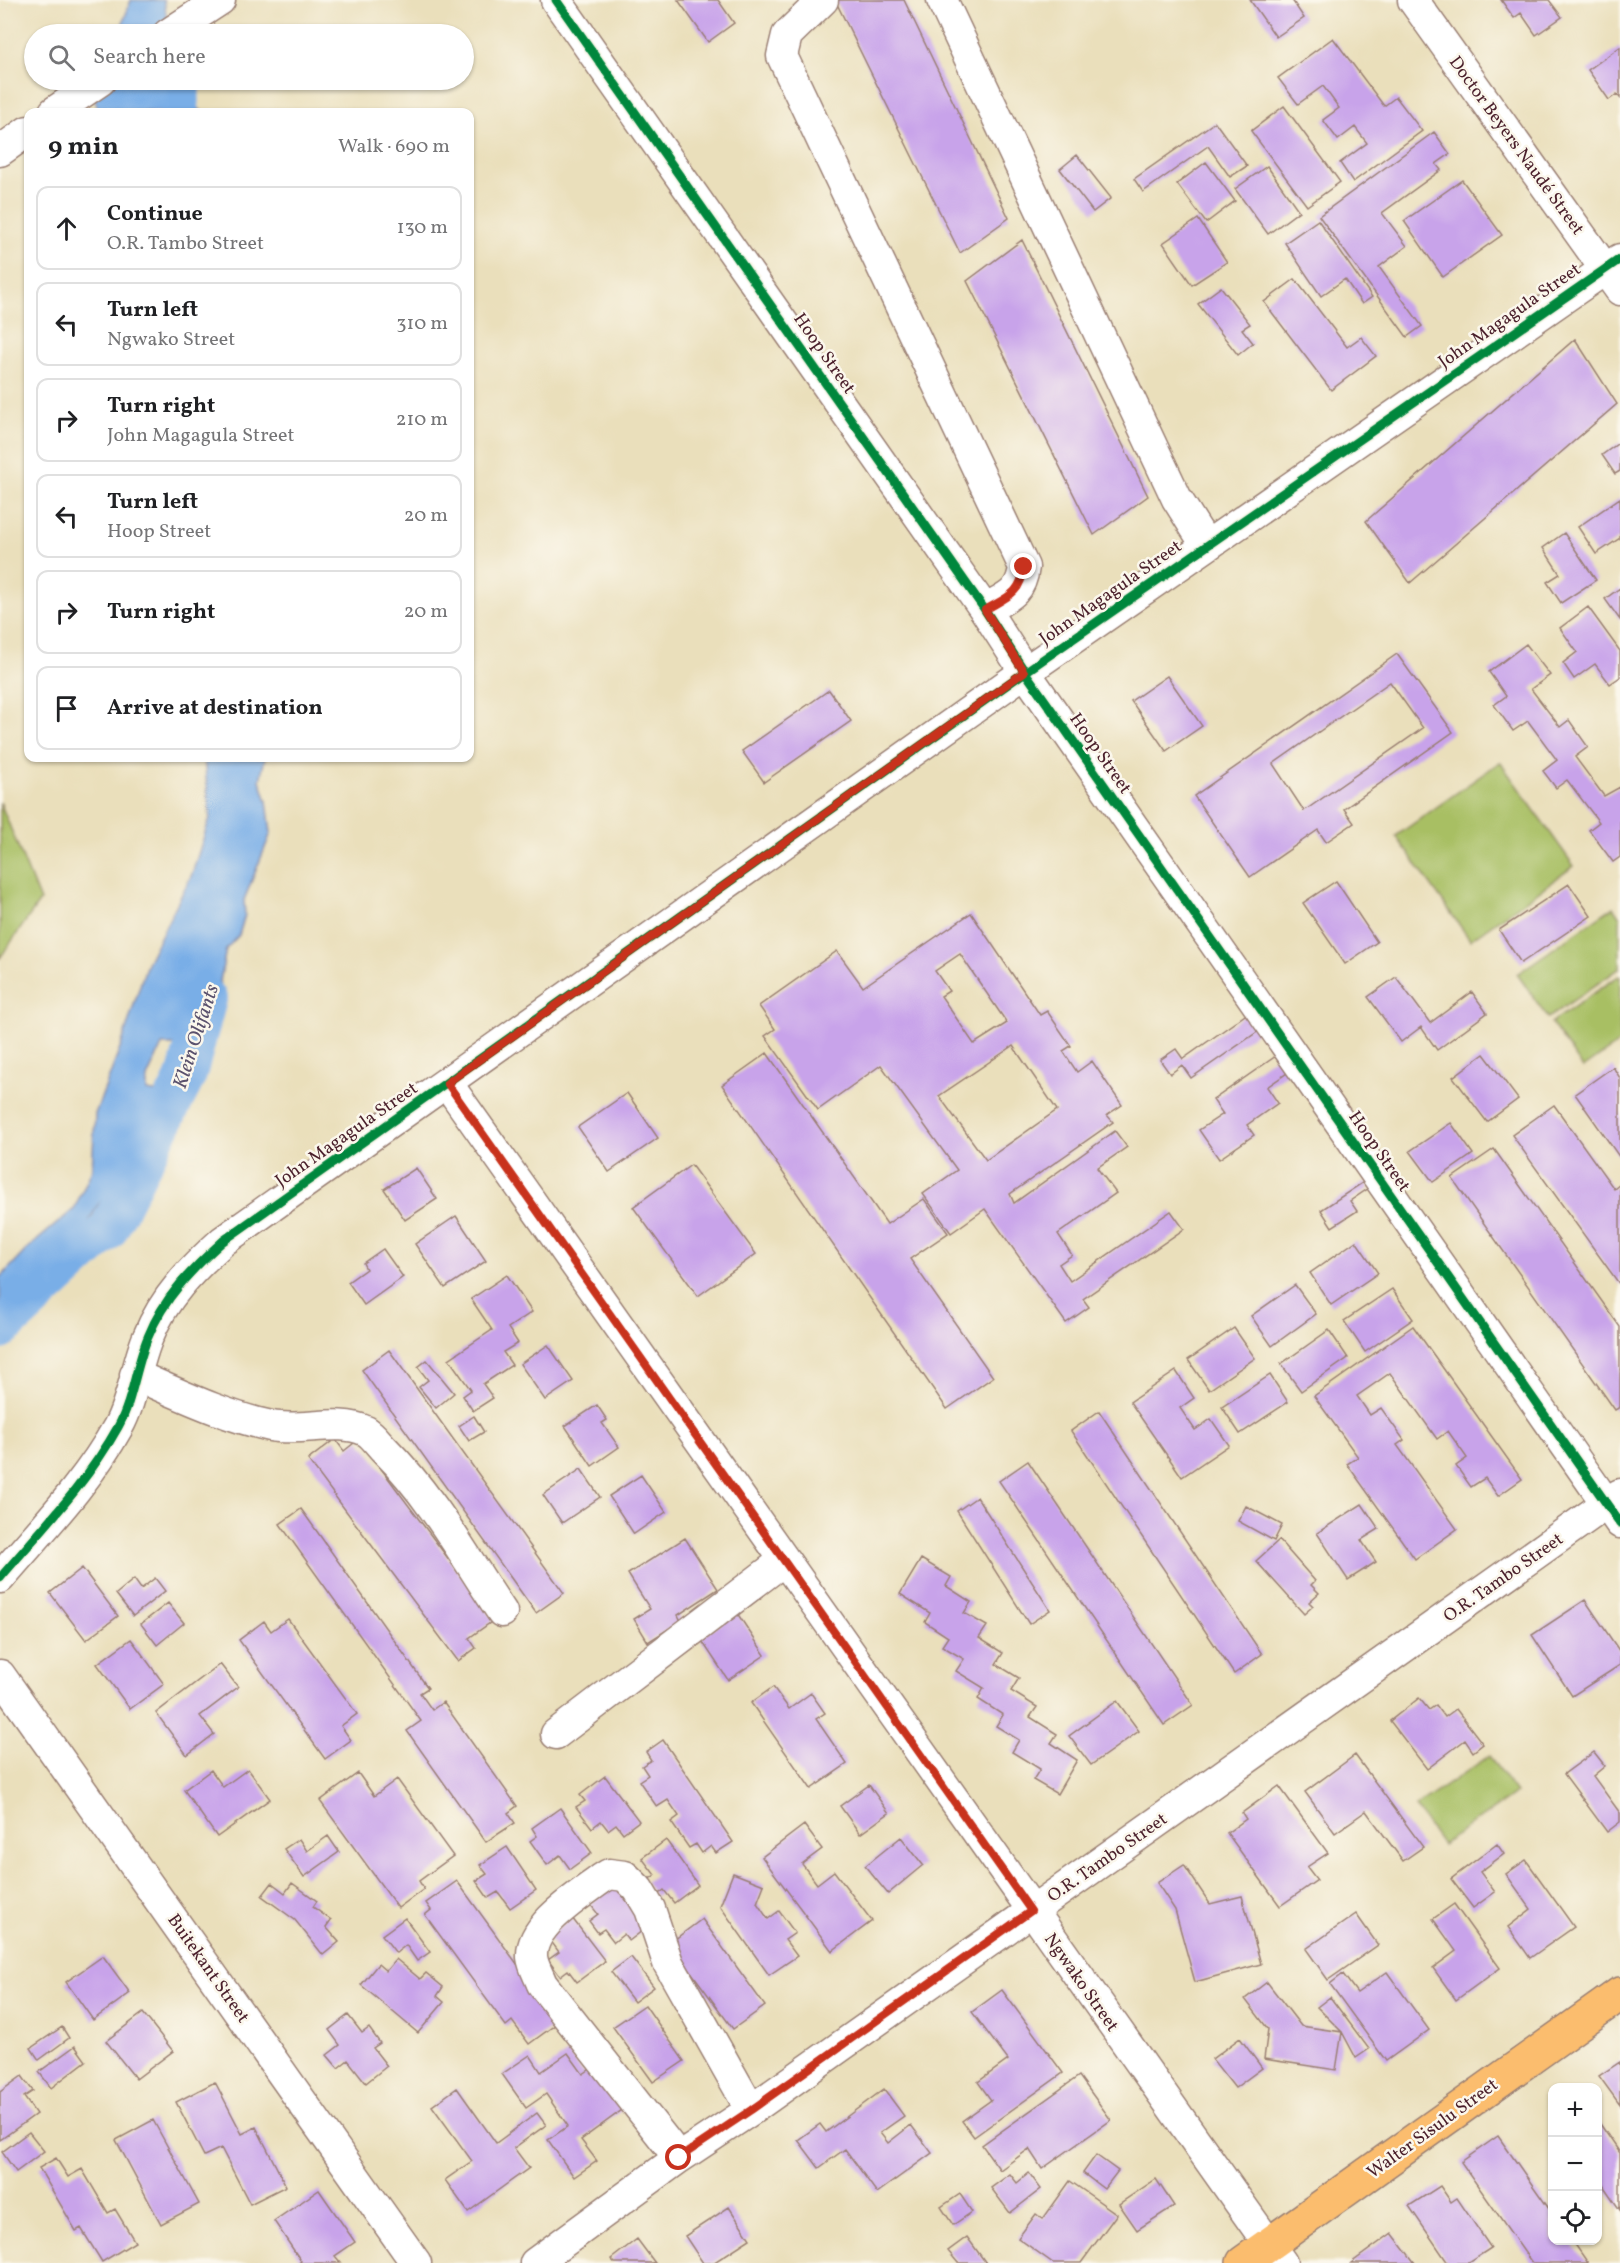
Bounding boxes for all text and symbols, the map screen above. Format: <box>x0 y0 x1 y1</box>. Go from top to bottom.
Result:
search box <box>24 24 474 90</box>
icon: search <box>45 41 78 74</box>
text: Search here <box>93 42 206 73</box>
street label: Doctor Beyers Naudé Street <box>1442 51 1589 241</box>
text: 9 min <box>48 129 119 165</box>
text: Walk · 690 m <box>338 133 450 161</box>
text: Continue <box>107 199 203 230</box>
icon: ahead <box>50 212 83 245</box>
text: 130 m <box>397 214 448 242</box>
text: O.R. Tambo Street <box>107 230 264 258</box>
street label: John Magagula Street <box>1434 258 1586 375</box>
text: Turn left <box>107 295 198 326</box>
icon: left <box>50 308 83 341</box>
street label: Hoop Street <box>787 308 861 399</box>
text: 310 m <box>396 310 448 338</box>
text: Ngwako Street <box>107 326 235 354</box>
text: Turn right <box>107 391 215 422</box>
icon: right <box>50 404 83 437</box>
text: 210 m <box>396 406 448 434</box>
text: John Magagula Street <box>107 422 295 450</box>
text: Turn left <box>107 487 198 518</box>
icon: left <box>50 500 83 533</box>
text: 20 m <box>404 502 448 530</box>
text: Hoop Street <box>107 518 211 546</box>
street label: John Magagula Street <box>1035 535 1187 652</box>
route end <box>1010 553 1036 579</box>
icon: right <box>50 596 83 629</box>
text: Turn right <box>107 597 215 628</box>
text: 20 m <box>404 598 448 626</box>
icon: arrive <box>50 692 83 725</box>
text: Arrive at destination <box>107 693 323 724</box>
street label: Hoop Street <box>1063 708 1137 799</box>
water label: Klein Olifants <box>167 980 227 1092</box>
street label: John Magagula Street <box>271 1077 423 1194</box>
street label: Hoop Street <box>1342 1106 1416 1197</box>
street label: O.R. Tambo Street <box>1439 1527 1569 1629</box>
street label: O.R. Tambo Street <box>1043 1807 1173 1909</box>
street label: Buitekant Street <box>161 1909 255 2028</box>
street label: Ngwako Street <box>1037 1928 1124 2037</box>
street label: Walter Sisulu Street <box>1362 2073 1504 2185</box>
map controls <box>1548 2083 1602 2245</box>
button: + <box>1548 2083 1602 2137</box>
button: − <box>1548 2137 1602 2191</box>
route start <box>665 2144 691 2170</box>
button: locate <box>1548 2191 1602 2245</box>

